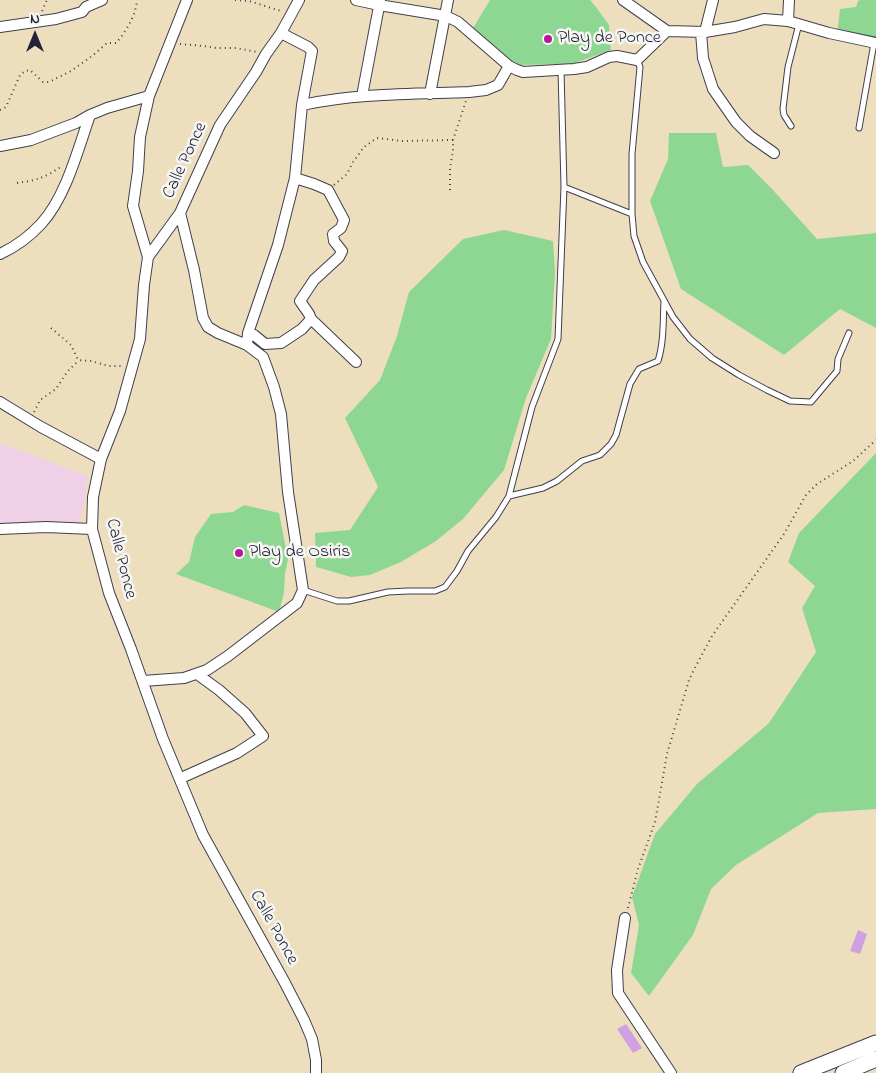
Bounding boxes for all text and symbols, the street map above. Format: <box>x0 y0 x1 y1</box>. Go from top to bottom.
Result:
text: N <box>30 9 40 30</box>
north arrow <box>10 10 60 60</box>
place label: Play de Ponce <box>558 28 661 50</box>
marker: Play de Ponce <box>542 33 554 45</box>
street label: Calle Ponce <box>159 119 213 203</box>
street label: Calle Ponce <box>100 517 140 601</box>
place label: Play de Osiris <box>249 542 350 564</box>
marker: Play de Osiris <box>233 547 245 559</box>
street label: Calle Ponce <box>244 887 302 969</box>

